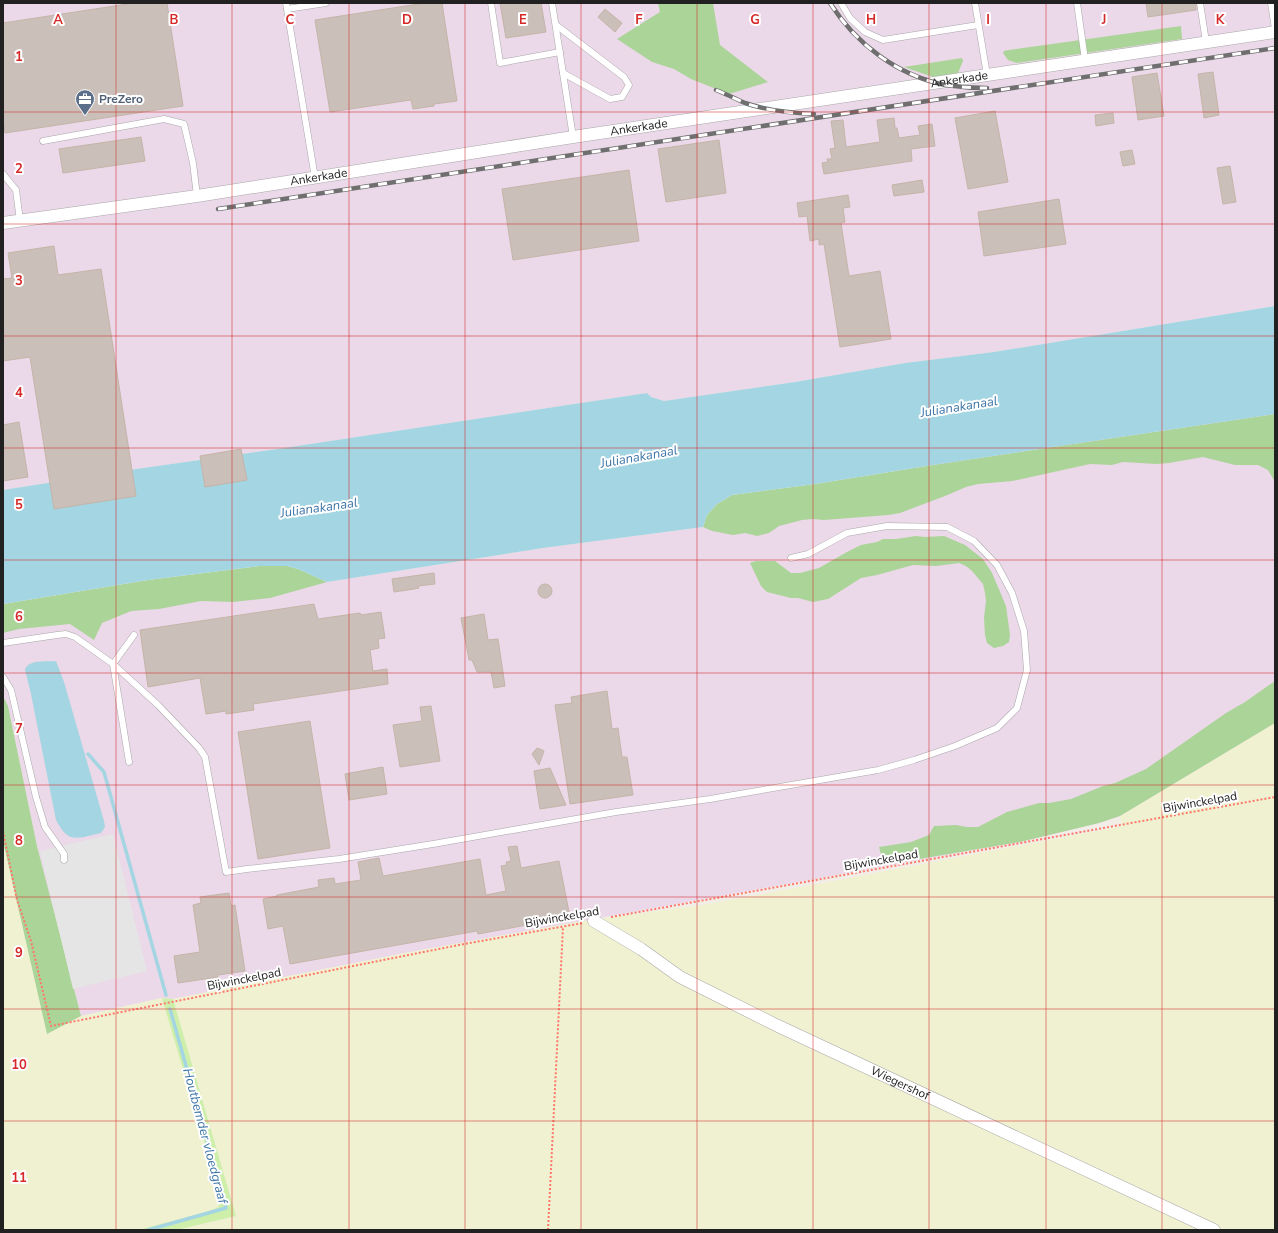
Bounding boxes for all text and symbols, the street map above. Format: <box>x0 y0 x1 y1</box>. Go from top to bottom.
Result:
text: A <box>53 11 63 29</box>
text: B <box>170 11 179 29</box>
text: C <box>286 11 295 29</box>
text: D <box>402 11 412 29</box>
text: E <box>519 11 527 29</box>
text: F <box>635 11 643 29</box>
text: G <box>750 11 760 29</box>
text: H <box>866 11 876 29</box>
text: I <box>986 11 990 29</box>
text: J <box>1101 11 1106 29</box>
text: K <box>1216 11 1225 29</box>
text: 1 <box>15 48 23 66</box>
street label: Ankerkade <box>929 67 989 91</box>
office icon: PreZero <box>74 88 96 116</box>
place label: PreZero <box>99 91 143 107</box>
street label: Ankerkade <box>609 115 669 139</box>
text: 2 <box>15 160 23 178</box>
street label: Ankerkade <box>289 165 348 189</box>
text: 3 <box>15 272 23 290</box>
text: 4 <box>15 384 23 402</box>
water label: Julianakanaal <box>918 392 999 422</box>
water label: Julianakanaal <box>598 441 679 473</box>
water label: Julianakanaal <box>278 494 359 522</box>
text: 5 <box>15 496 23 514</box>
text: 6 <box>15 608 23 626</box>
text: 7 <box>15 720 23 738</box>
street label: Bijwinckelpad <box>1162 788 1238 816</box>
text: 8 <box>15 832 23 850</box>
street label: Bijwinckelpad <box>843 846 919 874</box>
street label: Bijwinckelpad <box>524 903 600 931</box>
text: 9 <box>15 944 23 962</box>
street label: Bijwinckelpad <box>206 964 282 994</box>
text: 10 <box>11 1056 27 1074</box>
street label: Wiegershof <box>868 1062 933 1104</box>
water label: Houtbemder vloedgraaf <box>178 1066 232 1207</box>
text: 11 <box>11 1169 27 1187</box>

